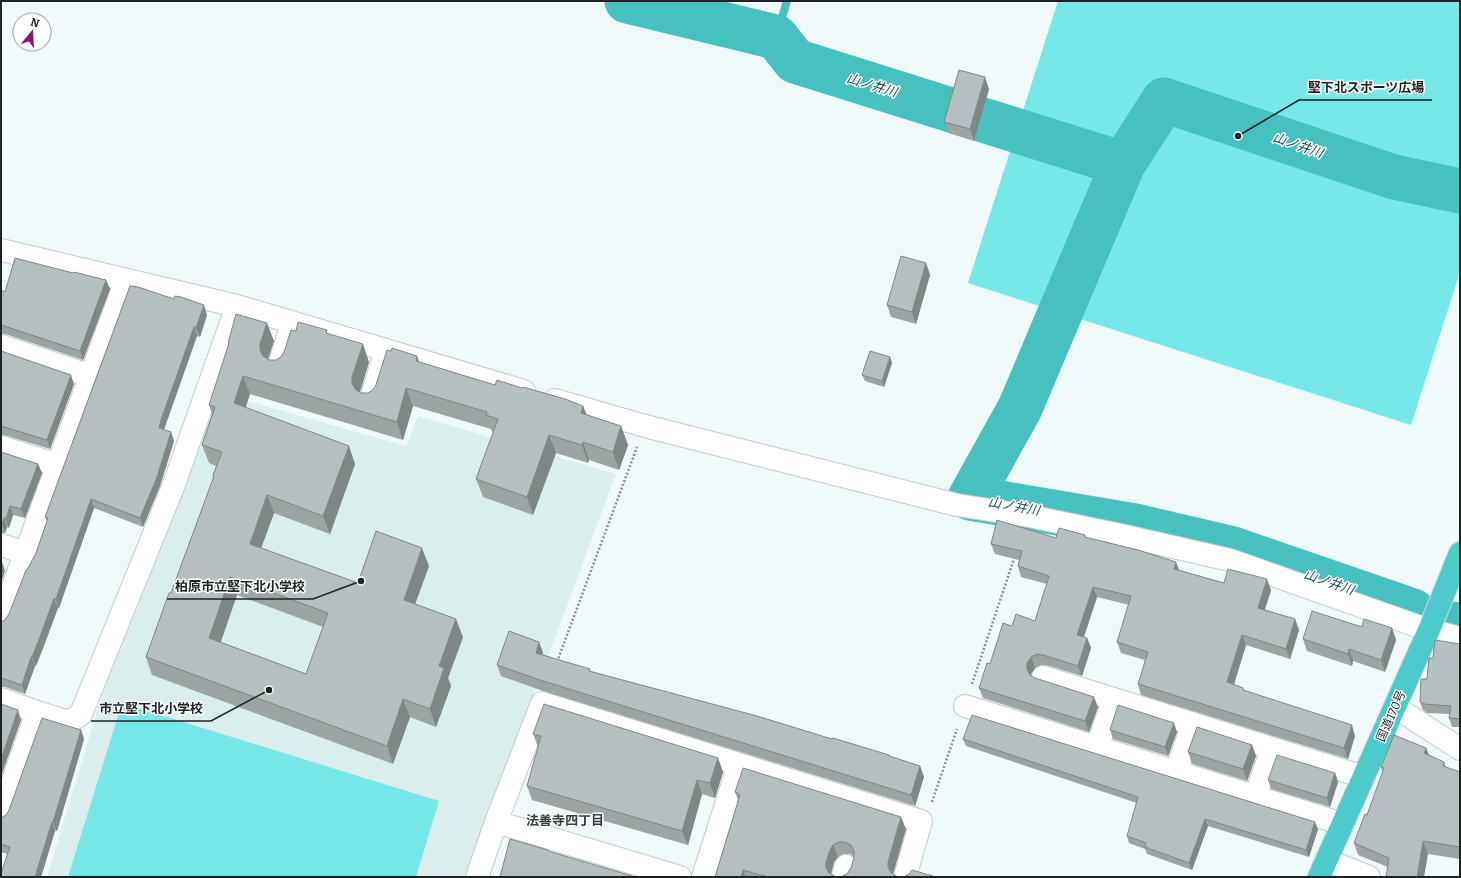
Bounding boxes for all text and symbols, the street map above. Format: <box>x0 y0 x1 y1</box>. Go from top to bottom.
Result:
north arrow <box>12 12 52 52</box>
text: N <box>29 15 41 31</box>
water label: 山ノ井川 <box>845 70 901 100</box>
callout: 堅下北スポーツ広場 <box>1299 75 1432 100</box>
text: 堅下北スポーツ広場 <box>1308 80 1424 95</box>
water label: 山ノ井川 <box>1271 129 1327 161</box>
water label: 山ノ井川 <box>987 494 1043 518</box>
water label: 山ノ井川 <box>1302 566 1358 598</box>
callout: 柏原市立堅下北小学校 <box>167 574 313 599</box>
text: 柏原市立堅下北小学校 <box>175 579 305 594</box>
street label: 国道170号 <box>1374 688 1408 744</box>
callout: 市立堅下北小学校 <box>91 696 211 721</box>
text: 市立堅下北小学校 <box>99 701 203 716</box>
district label: 法善寺四丁目 <box>526 813 604 828</box>

